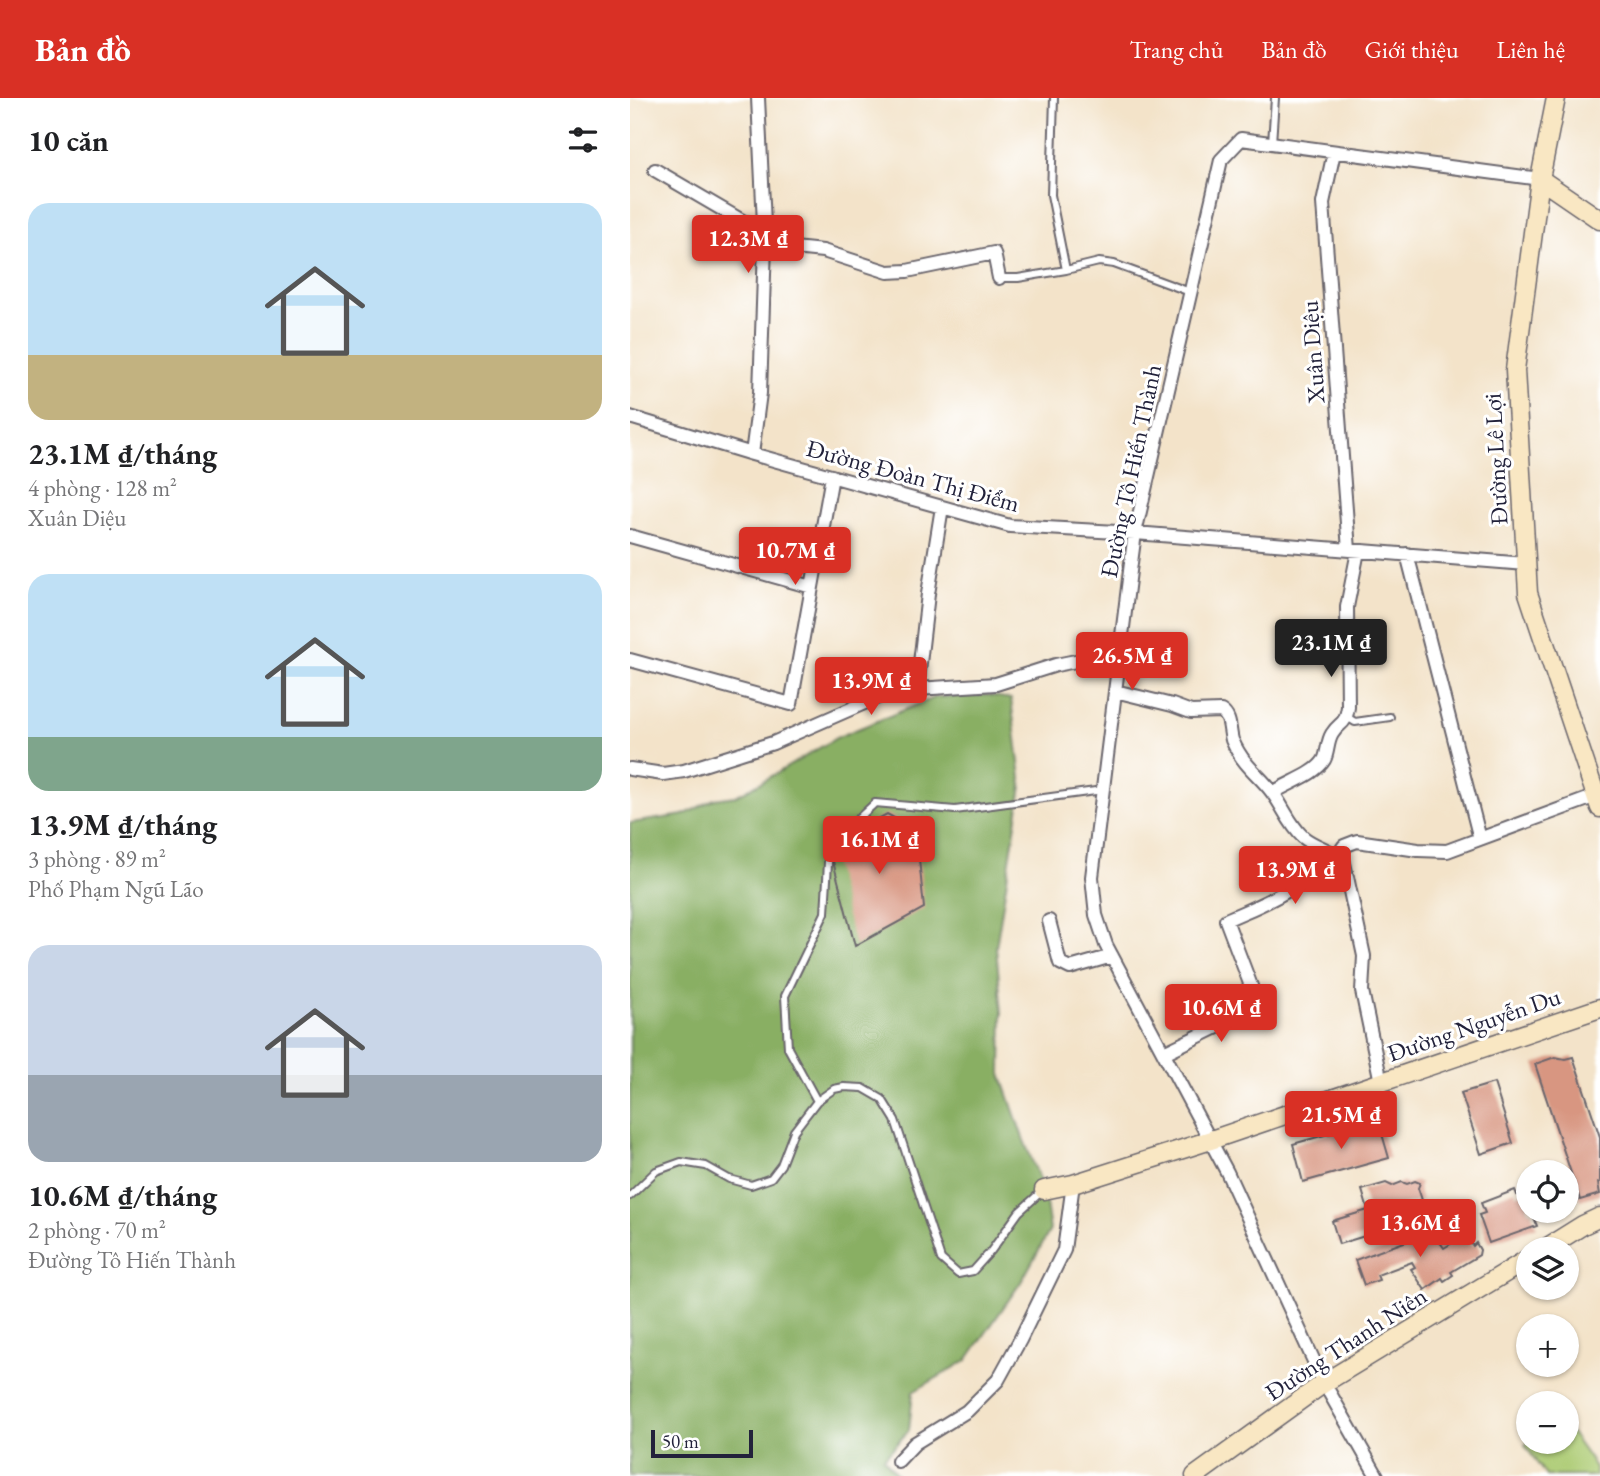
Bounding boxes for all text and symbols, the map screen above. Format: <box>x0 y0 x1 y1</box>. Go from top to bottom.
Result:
text: Bản đồ <box>35 28 131 71</box>
text: Trang chủ <box>1129 34 1223 65</box>
text: Bản đồ <box>1261 34 1327 65</box>
text: Giới thiệu <box>1365 34 1459 65</box>
text: Liên hệ <box>1497 34 1565 65</box>
text: 10 căn <box>28 121 109 160</box>
icon: filters <box>564 121 602 159</box>
pin: 12.3M ₫ <box>683 216 813 275</box>
text: 12.3M ₫ <box>708 223 788 253</box>
icon: home <box>252 248 378 374</box>
street label: Xuân Diệu <box>1293 299 1332 405</box>
street label: Đường Tô Hiến Thành <box>1093 362 1168 580</box>
street label: Đường Lê Lợi <box>1477 392 1514 526</box>
street label: Đường Đoàn Thị Điểm <box>803 432 1023 519</box>
text: 23.1M ₫/tháng <box>28 434 217 473</box>
text: 4 phòng · 128 m² <box>28 473 177 503</box>
text: Xuân Diệu <box>28 503 126 533</box>
pin: 10.7M ₫ <box>730 528 860 587</box>
text: 10.7M ₫ <box>755 535 835 565</box>
icon: home <box>252 619 378 745</box>
pin: 23.1M ₫ <box>1266 620 1396 679</box>
text: 23.1M ₫ <box>1291 627 1371 657</box>
pin: 26.5M ₫ <box>1067 632 1197 692</box>
text: 26.5M ₫ <box>1092 640 1172 670</box>
pin: 13.9M ₫ <box>806 658 936 717</box>
text: 13.9M ₫ <box>831 665 911 695</box>
text: 13.9M ₫/tháng <box>28 805 217 844</box>
pin: 16.1M ₫ <box>814 816 944 876</box>
text: 16.1M ₫ <box>839 824 919 854</box>
text: 3 phòng · 89 m² <box>28 844 166 874</box>
pin: 13.9M ₫ <box>1230 846 1360 906</box>
text: 13.9M ₫ <box>1255 854 1335 884</box>
text: Phố Phạm Ngũ Lão <box>28 874 204 904</box>
street label: Đường Nguyễn Du <box>1383 980 1565 1069</box>
pin: 10.6M ₫ <box>1156 984 1286 1044</box>
icon: home <box>252 990 378 1116</box>
text: 10.6M ₫ <box>1181 992 1261 1022</box>
pin: 21.5M ₫ <box>1276 1091 1406 1151</box>
text: 21.5M ₫ <box>1301 1099 1381 1129</box>
map controls <box>1516 1160 1579 1454</box>
button: locate <box>1516 1160 1579 1223</box>
text: 10.6M ₫/tháng <box>28 1176 217 1215</box>
pin: 13.6M ₫ <box>1355 1200 1485 1259</box>
text: 13.6M ₫ <box>1380 1207 1460 1237</box>
text: 2 phòng · 70 m² <box>28 1215 166 1245</box>
button: layers <box>1516 1237 1579 1300</box>
text: Đường Tô Hiến Thành <box>28 1245 236 1275</box>
street label: Đường Thanh Niên <box>1259 1280 1433 1407</box>
button: + <box>1516 1314 1579 1377</box>
button: − <box>1516 1391 1579 1454</box>
scale bar <box>651 1427 752 1459</box>
text: 50 m <box>662 1429 699 1454</box>

